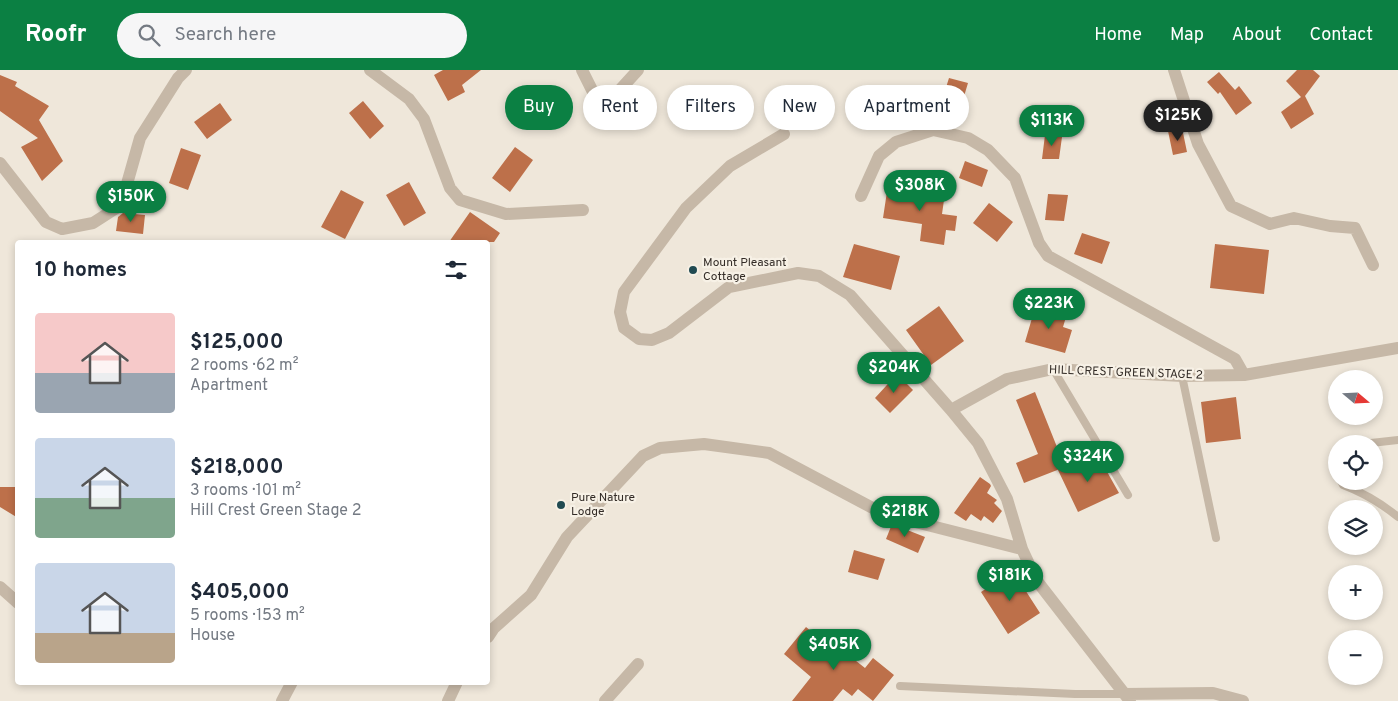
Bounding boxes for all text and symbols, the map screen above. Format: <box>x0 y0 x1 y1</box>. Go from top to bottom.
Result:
search box <box>117 13 467 58</box>
text: Roofr <box>25 20 87 50</box>
icon: search <box>135 21 163 49</box>
text: Search here <box>175 23 276 47</box>
text: Home <box>1094 24 1142 47</box>
text: Map <box>1170 24 1204 47</box>
text: About <box>1232 24 1281 47</box>
text: Contact <box>1309 24 1373 47</box>
chip: Buy <box>505 85 573 130</box>
chip: Rent <box>583 85 657 130</box>
chip: Filters <box>667 85 754 130</box>
chip: New <box>764 85 835 130</box>
chip: Apartment <box>845 85 969 130</box>
pin: $125K <box>1143 100 1213 142</box>
pin: $113K <box>1017 104 1087 147</box>
text: $125K <box>1155 106 1201 126</box>
text: $113K <box>1030 111 1074 131</box>
pin: $308K <box>885 170 955 212</box>
text: $308K <box>895 176 945 196</box>
pin: $150K <box>96 180 166 223</box>
text: $150K <box>107 187 155 207</box>
place label: Mount Pleasant Cottage <box>703 255 787 285</box>
icon: filters <box>442 256 470 284</box>
text: 10 homes <box>35 257 127 284</box>
marker: Mount Pleasant Cottage <box>687 264 699 276</box>
pin: $223K <box>1014 288 1084 330</box>
text: $223K <box>1024 294 1074 314</box>
text: $125,000 <box>190 329 284 356</box>
icon: home <box>75 333 135 393</box>
pin: $204K <box>859 352 929 394</box>
text: 2 rooms · 62 m² <box>190 356 298 376</box>
text: $204K <box>868 358 920 378</box>
street label: HILL CREST GREEN STAGE 2 <box>1049 362 1203 384</box>
north arrow <box>1328 370 1382 425</box>
map controls <box>1328 370 1383 685</box>
text: Apartment <box>190 376 268 396</box>
button: locate <box>1328 435 1383 490</box>
pin: $324K <box>1053 440 1123 483</box>
text: $324K <box>1063 447 1113 467</box>
text: $218,000 <box>190 454 283 481</box>
icon: home <box>75 458 135 518</box>
text: 3 rooms · 101 m² <box>190 481 301 501</box>
place label: Pure Nature Lodge <box>571 490 635 520</box>
pin: $218K <box>870 496 940 538</box>
marker: Pure Nature Lodge <box>555 499 567 511</box>
button: layers <box>1328 500 1383 555</box>
text: Hill Crest Green Stage 2 <box>190 501 362 521</box>
text: $218K <box>881 502 929 522</box>
pin: $181K <box>975 560 1045 602</box>
button: + <box>1328 565 1383 620</box>
text: $181K <box>988 566 1032 586</box>
text: $405,000 <box>190 579 290 606</box>
icon: home <box>75 583 135 643</box>
text: 5 rooms · 153 m² <box>190 606 305 626</box>
text: House <box>190 626 235 646</box>
pin: $405K <box>799 628 869 671</box>
button: − <box>1328 630 1383 685</box>
text: $405K <box>808 635 860 655</box>

